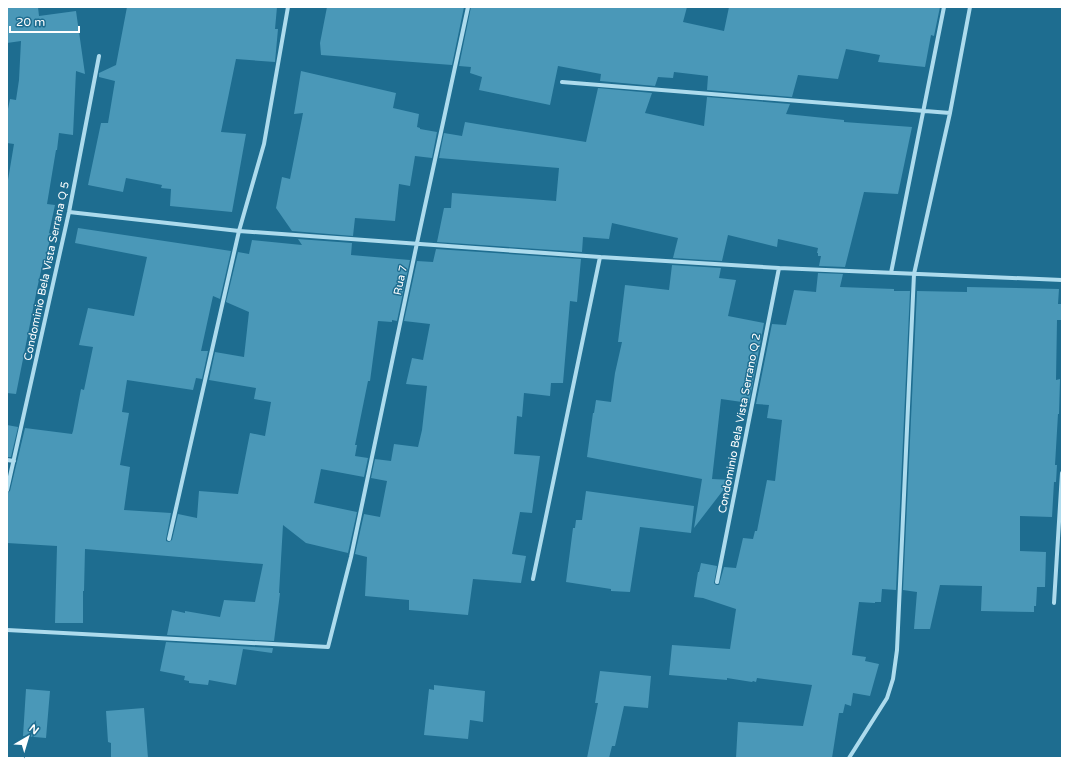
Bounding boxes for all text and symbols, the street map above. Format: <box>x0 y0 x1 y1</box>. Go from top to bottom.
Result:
scale bar <box>10 8 79 34</box>
text: 20 m <box>16 15 45 29</box>
street label: Condominio Bela Vista Serrana Q 5 <box>21 180 72 362</box>
street label: Rua 7 <box>391 264 410 296</box>
street label: Condominio Bela Vista Serrano Q 2 <box>716 332 763 514</box>
north arrow <box>8 717 48 757</box>
text: N <box>26 722 41 737</box>

